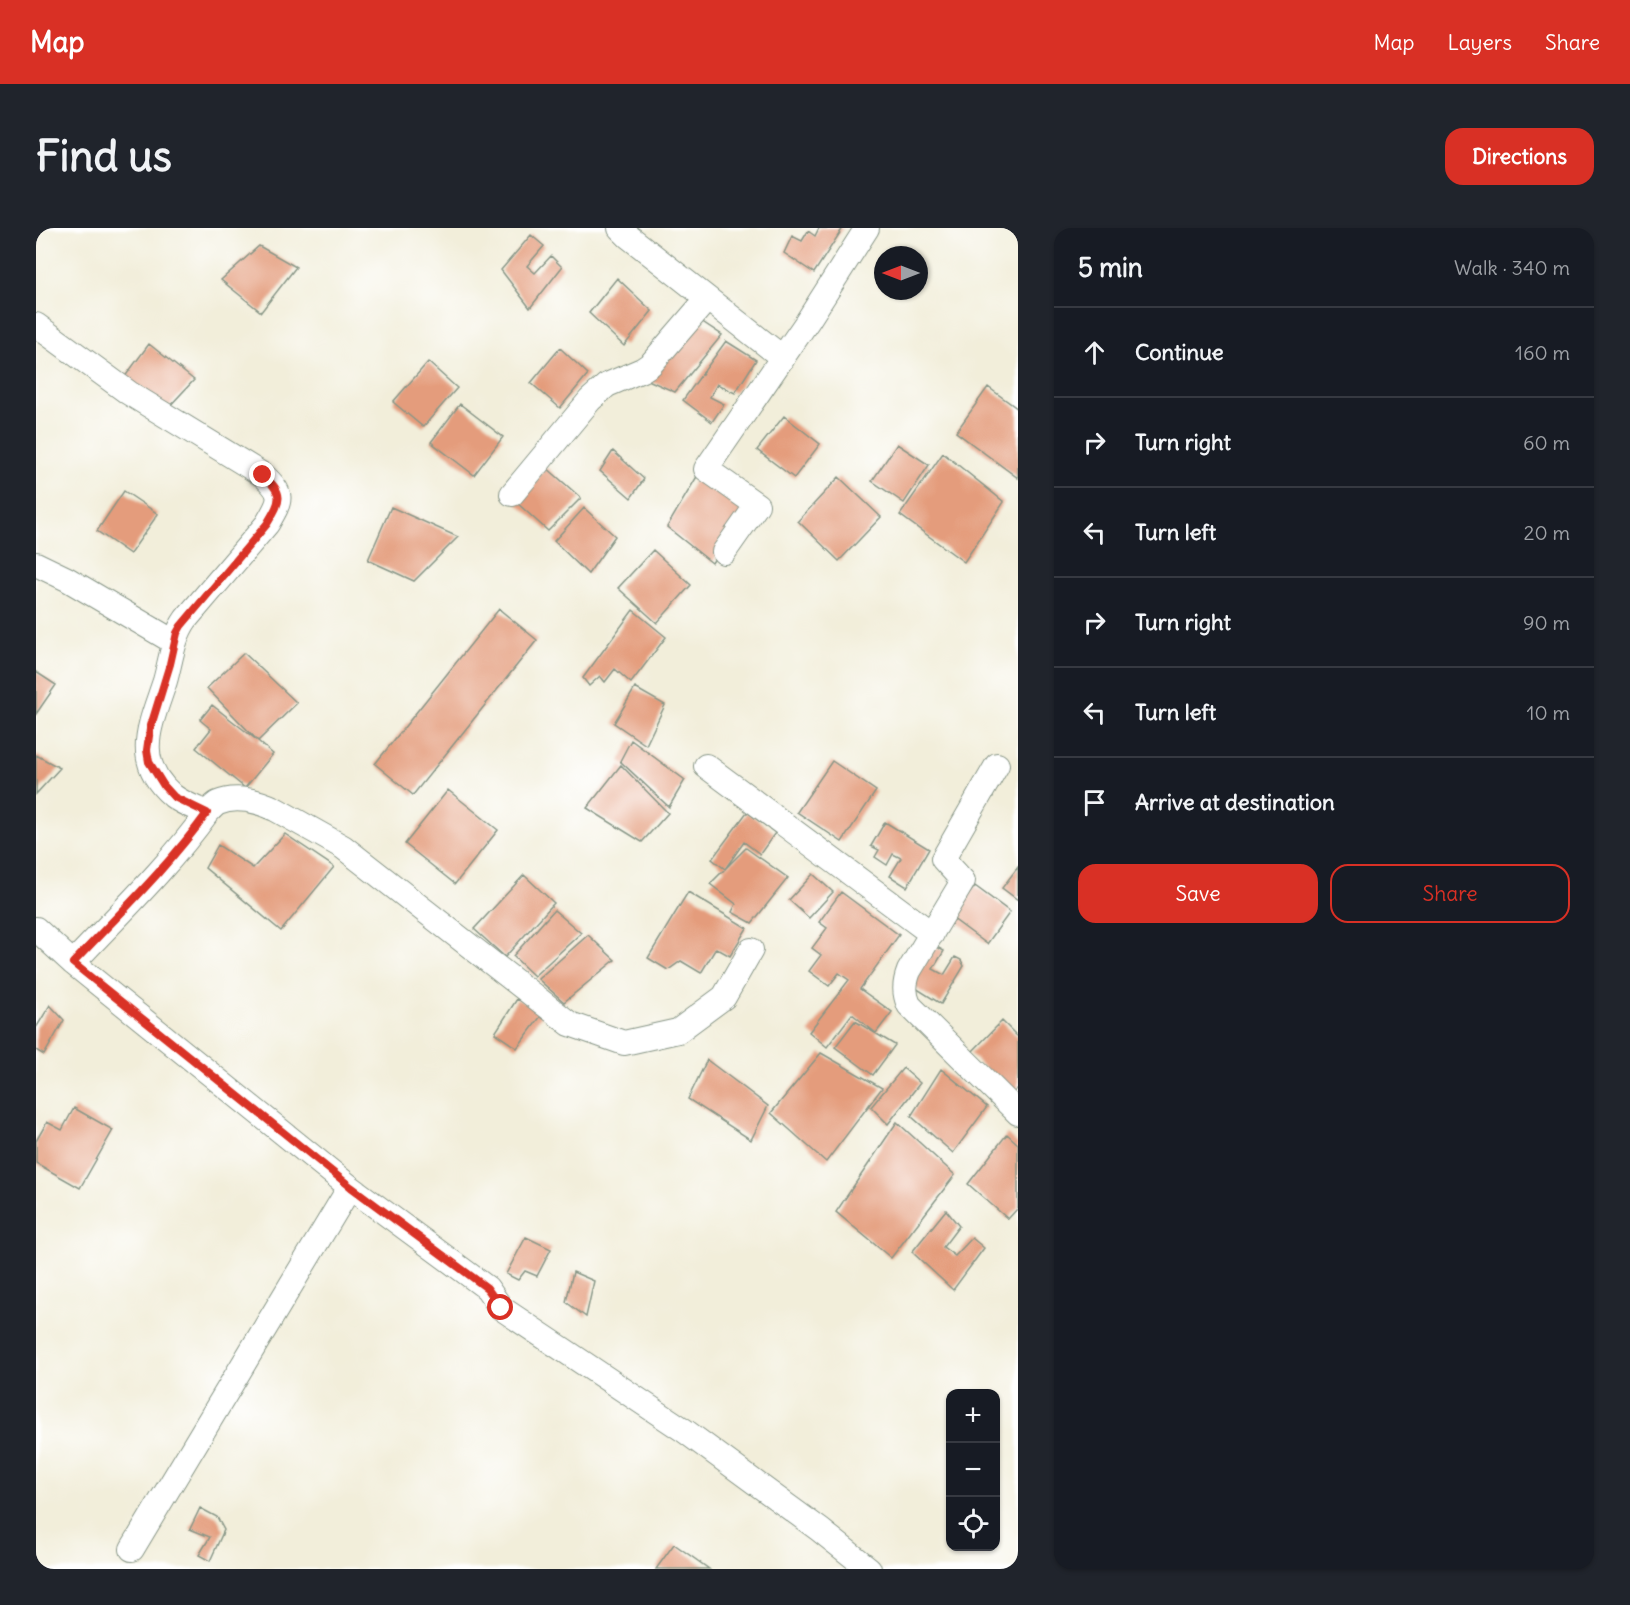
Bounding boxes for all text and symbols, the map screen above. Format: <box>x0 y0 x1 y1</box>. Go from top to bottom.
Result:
text: Map <box>30 24 84 60</box>
text: Map <box>1374 29 1414 56</box>
text: Layers <box>1447 29 1512 56</box>
text: Share <box>1545 29 1600 56</box>
button: Directions <box>1445 128 1594 185</box>
text: Find us <box>36 130 172 182</box>
north arrow <box>874 246 928 300</box>
text: 5 min <box>1078 251 1143 284</box>
text: Walk · 340 m <box>1454 255 1570 280</box>
icon: ahead <box>1078 336 1111 369</box>
text: Continue <box>1135 338 1224 366</box>
text: 160 m <box>1515 340 1570 365</box>
icon: right <box>1078 426 1111 459</box>
text: Turn right <box>1135 428 1231 456</box>
text: 60 m <box>1523 430 1570 455</box>
route end <box>249 461 275 487</box>
icon: left <box>1078 516 1111 549</box>
text: Turn left <box>1135 518 1216 546</box>
text: 20 m <box>1524 520 1570 545</box>
icon: right <box>1078 606 1111 639</box>
text: Turn right <box>1135 608 1231 636</box>
text: 90 m <box>1523 610 1570 635</box>
icon: left <box>1078 696 1111 729</box>
text: Turn left <box>1135 698 1216 726</box>
text: 10 m <box>1527 700 1570 725</box>
icon: arrive <box>1078 786 1111 819</box>
text: Arrive at destination <box>1135 788 1335 816</box>
button: Save <box>1078 864 1318 923</box>
button: Share <box>1330 864 1570 923</box>
route start <box>487 1294 513 1320</box>
map controls <box>946 1389 1000 1551</box>
button: + <box>946 1389 1000 1443</box>
button: − <box>946 1443 1000 1497</box>
button: locate <box>946 1497 1000 1551</box>

